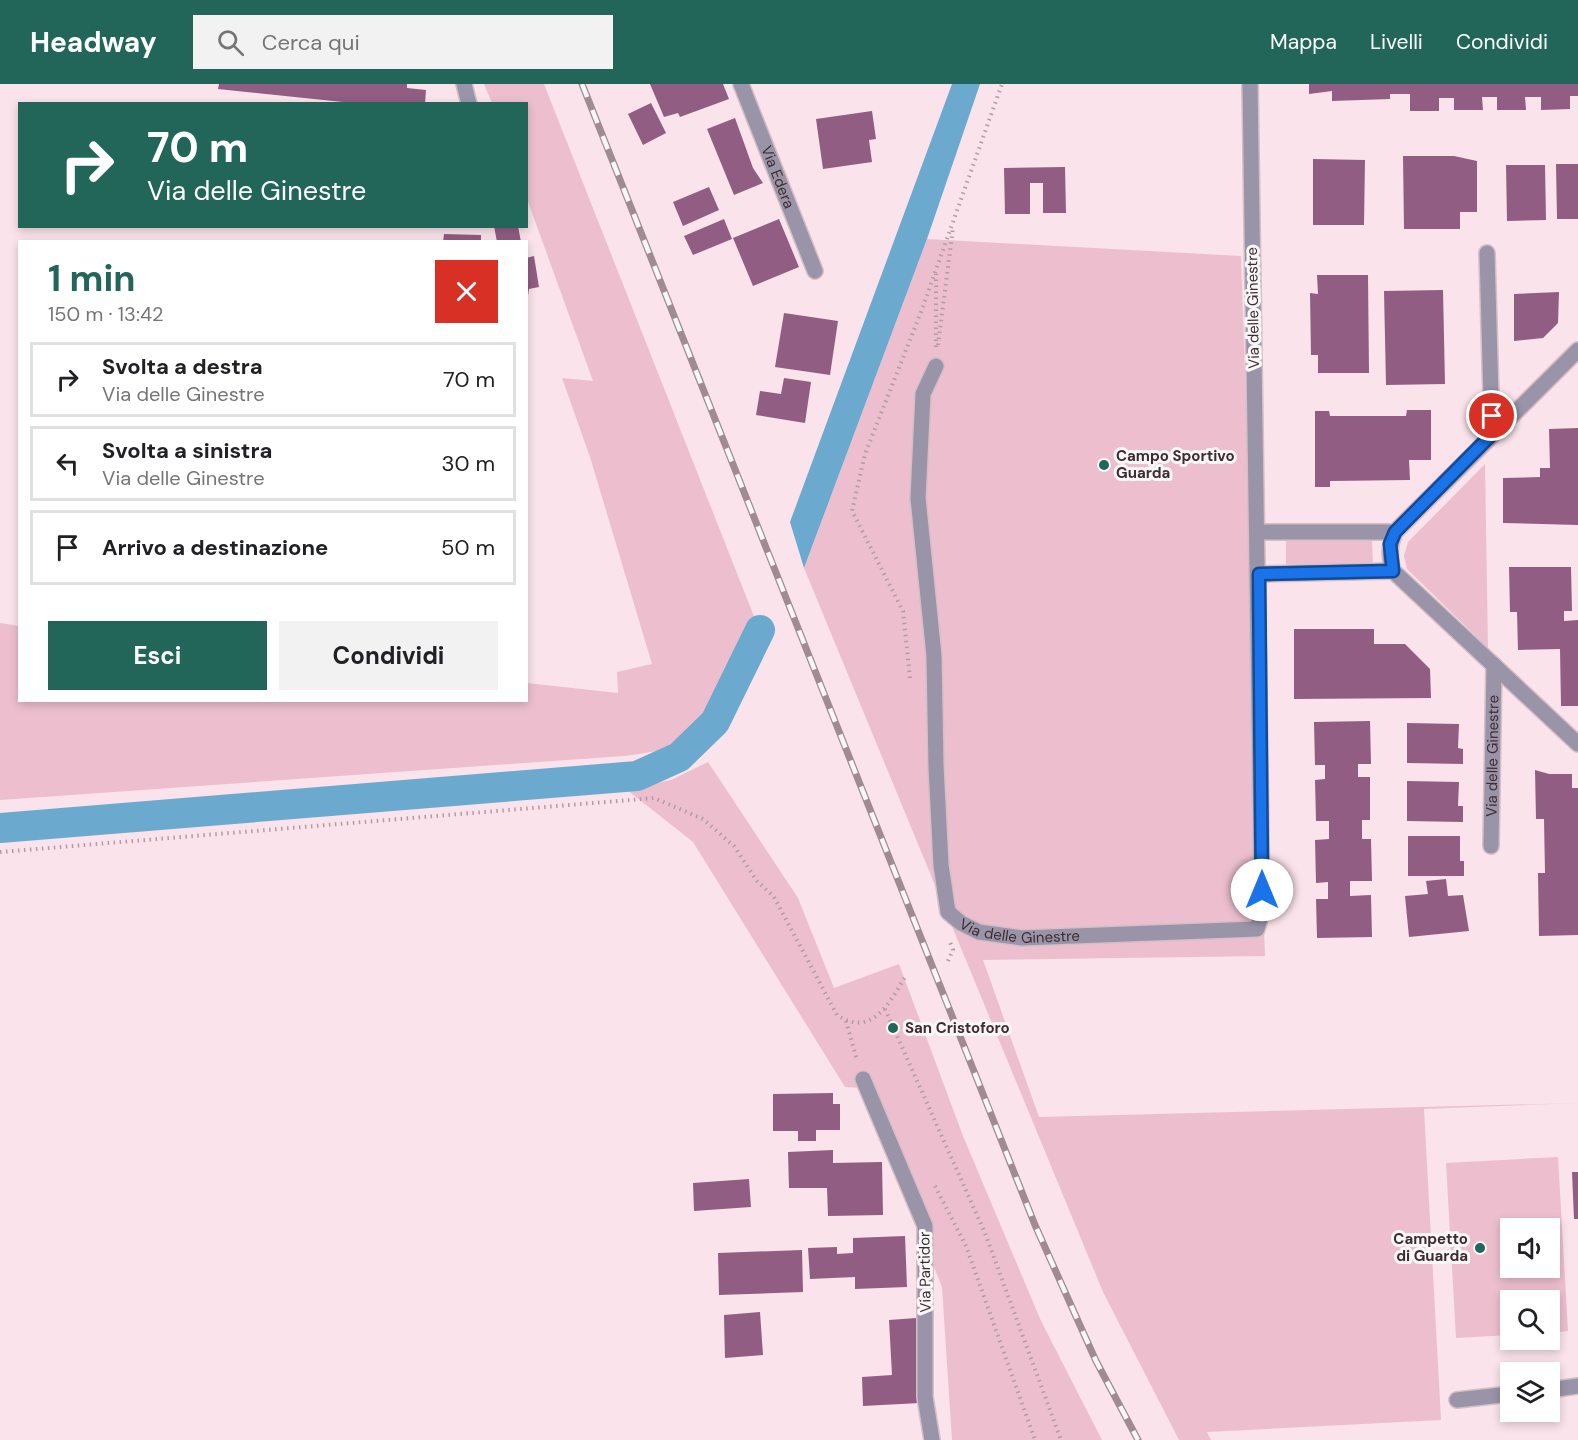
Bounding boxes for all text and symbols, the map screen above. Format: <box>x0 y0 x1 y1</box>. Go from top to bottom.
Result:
search box <box>193 15 613 69</box>
text: Headway <box>30 24 157 61</box>
icon: search <box>214 26 247 59</box>
text: Cerca qui <box>262 28 360 57</box>
text: Mappa <box>1270 28 1337 56</box>
text: Livelli <box>1370 28 1423 56</box>
text: Condividi <box>1456 28 1548 56</box>
text: 70 m <box>147 120 248 175</box>
icon: right <box>48 126 126 204</box>
street label: Via Edera <box>756 143 799 211</box>
text: Via delle Ginestre <box>147 173 366 208</box>
street label: Via delle Ginestre <box>1242 247 1264 369</box>
text: 1 min <box>48 255 136 302</box>
button: close <box>435 260 498 323</box>
text: 150 m · 13:42 <box>48 301 164 327</box>
text: Svolta a destra <box>102 352 263 381</box>
icon: right <box>51 363 84 396</box>
text: 70 m <box>443 365 495 394</box>
text: Via delle Ginestre <box>102 381 265 407</box>
pin <box>1466 390 1517 441</box>
icon: arrive <box>1475 399 1508 432</box>
text: Svolta a sinistra <box>102 436 272 465</box>
place label: Campo Sportivo Guarda <box>1116 446 1235 483</box>
icon: left <box>51 447 84 480</box>
text: 30 m <box>441 449 495 478</box>
marker: Campo Sportivo Guarda <box>1097 458 1111 472</box>
text: Via delle Ginestre <box>102 465 265 491</box>
icon: arrive <box>51 531 84 564</box>
text: Arrivo a destinazione <box>102 533 328 562</box>
text: 50 m <box>441 533 495 562</box>
button: Esci <box>48 621 267 690</box>
button: Condividi <box>279 621 498 690</box>
street label: Via delle Ginestre <box>1481 695 1504 817</box>
position arrow <box>1230 858 1294 922</box>
street label: Via delle Ginestre <box>956 914 1080 948</box>
place label: San Cristoforo <box>905 1018 1010 1038</box>
marker: San Cristoforo <box>886 1021 900 1035</box>
map controls <box>1500 1218 1560 1422</box>
button: sound <box>1500 1218 1560 1278</box>
place label: Campetto di Guarda <box>1393 1229 1468 1266</box>
street label: Via Partidor <box>914 1231 936 1313</box>
marker: Campetto di Guarda <box>1473 1241 1487 1255</box>
button: search <box>1500 1290 1560 1350</box>
button: layers <box>1500 1362 1560 1422</box>

